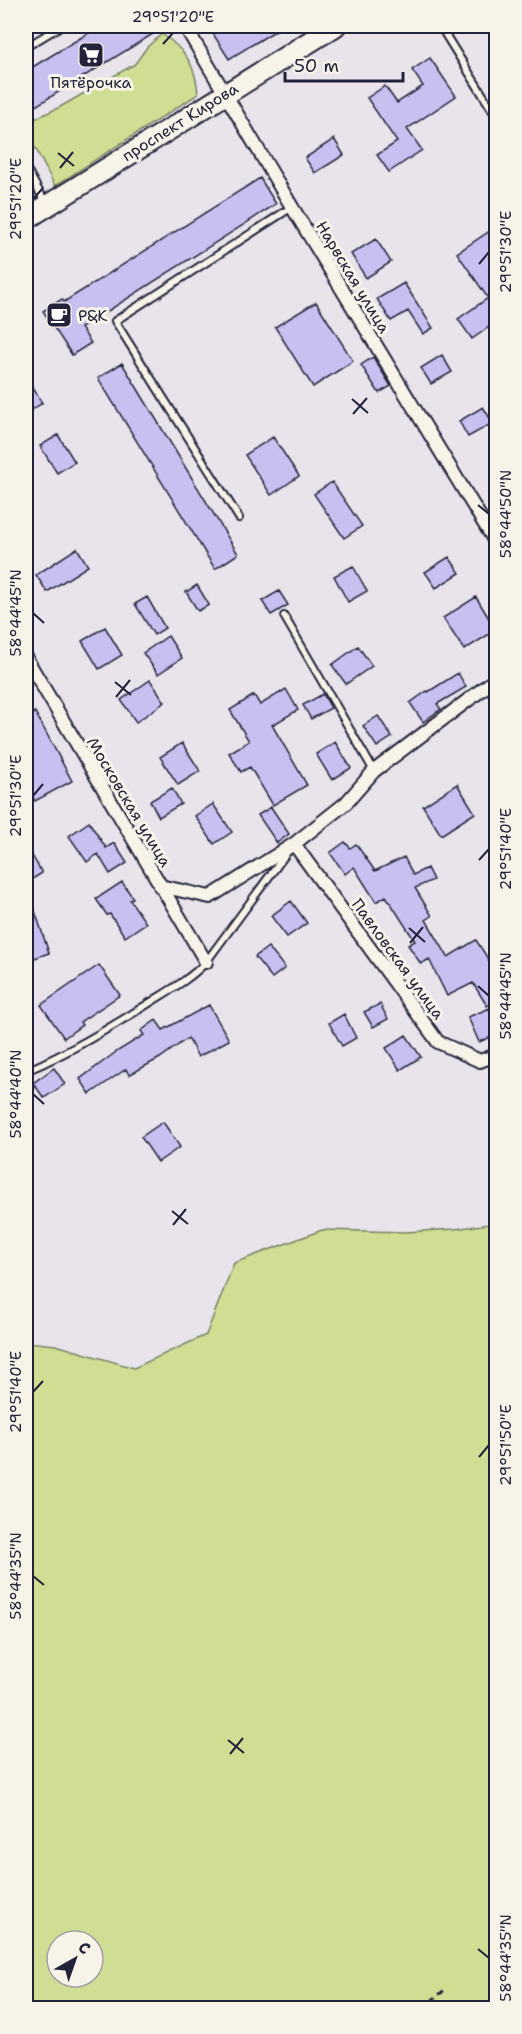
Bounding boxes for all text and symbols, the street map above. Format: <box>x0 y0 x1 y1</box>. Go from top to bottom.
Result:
text: 29°51'20"E <box>132 7 214 27</box>
supermarket icon: Пятёрочка <box>76 40 106 70</box>
scale bar <box>285 45 404 83</box>
text: 50 m <box>294 54 339 78</box>
place label: Пятёрочка <box>50 72 132 93</box>
street label: проспект Кирова <box>118 78 242 166</box>
text: 29°51'20"E <box>6 158 26 240</box>
text: 29°51'30"E <box>496 211 516 293</box>
street label: Нарвская улица <box>311 217 395 337</box>
cafe icon: P&K <box>44 300 74 330</box>
place label: P&K <box>78 305 108 326</box>
text: 58°44'50"N <box>496 470 516 558</box>
text: 58°44'45"N <box>6 569 26 657</box>
street label: Московская улица <box>82 733 176 871</box>
text: 29°51'30"E <box>6 755 26 837</box>
text: 29°51'40"E <box>496 808 516 890</box>
street label: Павловская улица <box>347 894 449 1024</box>
text: 58°44'45"N <box>496 952 516 1040</box>
text: 58°44'40"N <box>6 1049 26 1139</box>
text: 29°51'40"E <box>6 1351 26 1433</box>
text: 29°51'50"E <box>496 1404 516 1486</box>
text: 58°44'35"N <box>6 1532 26 1620</box>
text: 58°44'35"N <box>496 1914 516 2002</box>
north arrow <box>45 1929 105 1989</box>
text: С <box>74 1937 95 1959</box>

